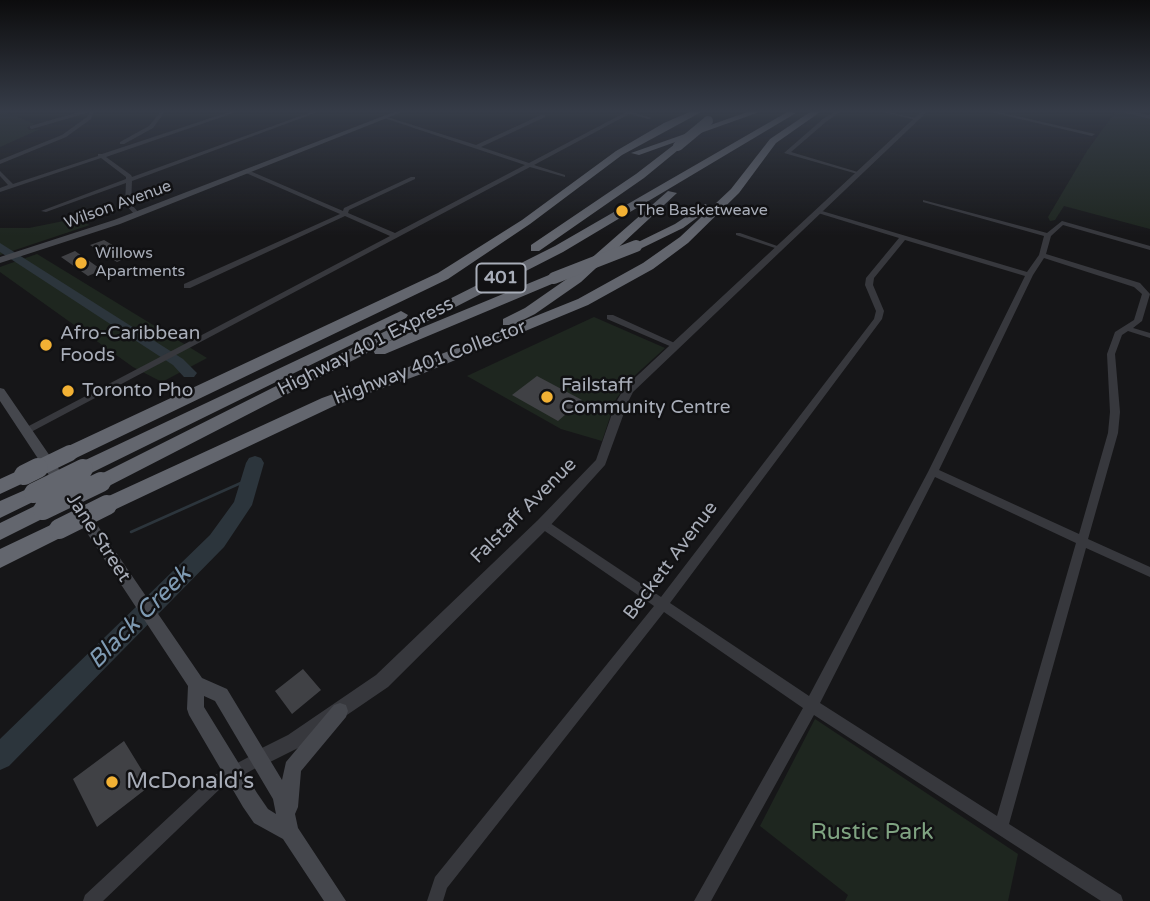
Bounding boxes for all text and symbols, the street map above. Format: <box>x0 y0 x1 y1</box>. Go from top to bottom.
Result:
street label: Wilson Avenue <box>62 177 174 233</box>
place label: The Basketweave <box>636 201 768 221</box>
marker: The Basketweave <box>614 203 630 219</box>
place label: Willows Apartments <box>95 244 185 282</box>
marker: Willows Apartments <box>73 255 89 271</box>
road number: 401 <box>476 264 526 292</box>
street label: Highway 401 Express <box>274 293 458 401</box>
street label: Highway 401 Collector <box>331 316 529 410</box>
place label: Afro-Caribbean Foods <box>60 323 200 367</box>
marker: Afro-Caribbean Foods <box>38 337 54 353</box>
place label: Failstaff Community Centre <box>561 375 730 419</box>
place label: Toronto Pho <box>82 380 193 402</box>
marker: Toronto Pho <box>60 383 76 399</box>
marker: Failstaff Community Centre <box>539 389 555 405</box>
street label: Falstaff Avenue <box>466 453 582 569</box>
street label: Jane Street <box>61 489 135 587</box>
street label: Beckett Avenue <box>619 497 723 625</box>
water label: Black Creek <box>83 561 197 675</box>
place label: McDonald's <box>126 768 254 796</box>
marker: McDonald's <box>104 774 120 790</box>
park label: Rustic Park <box>810 819 934 847</box>

